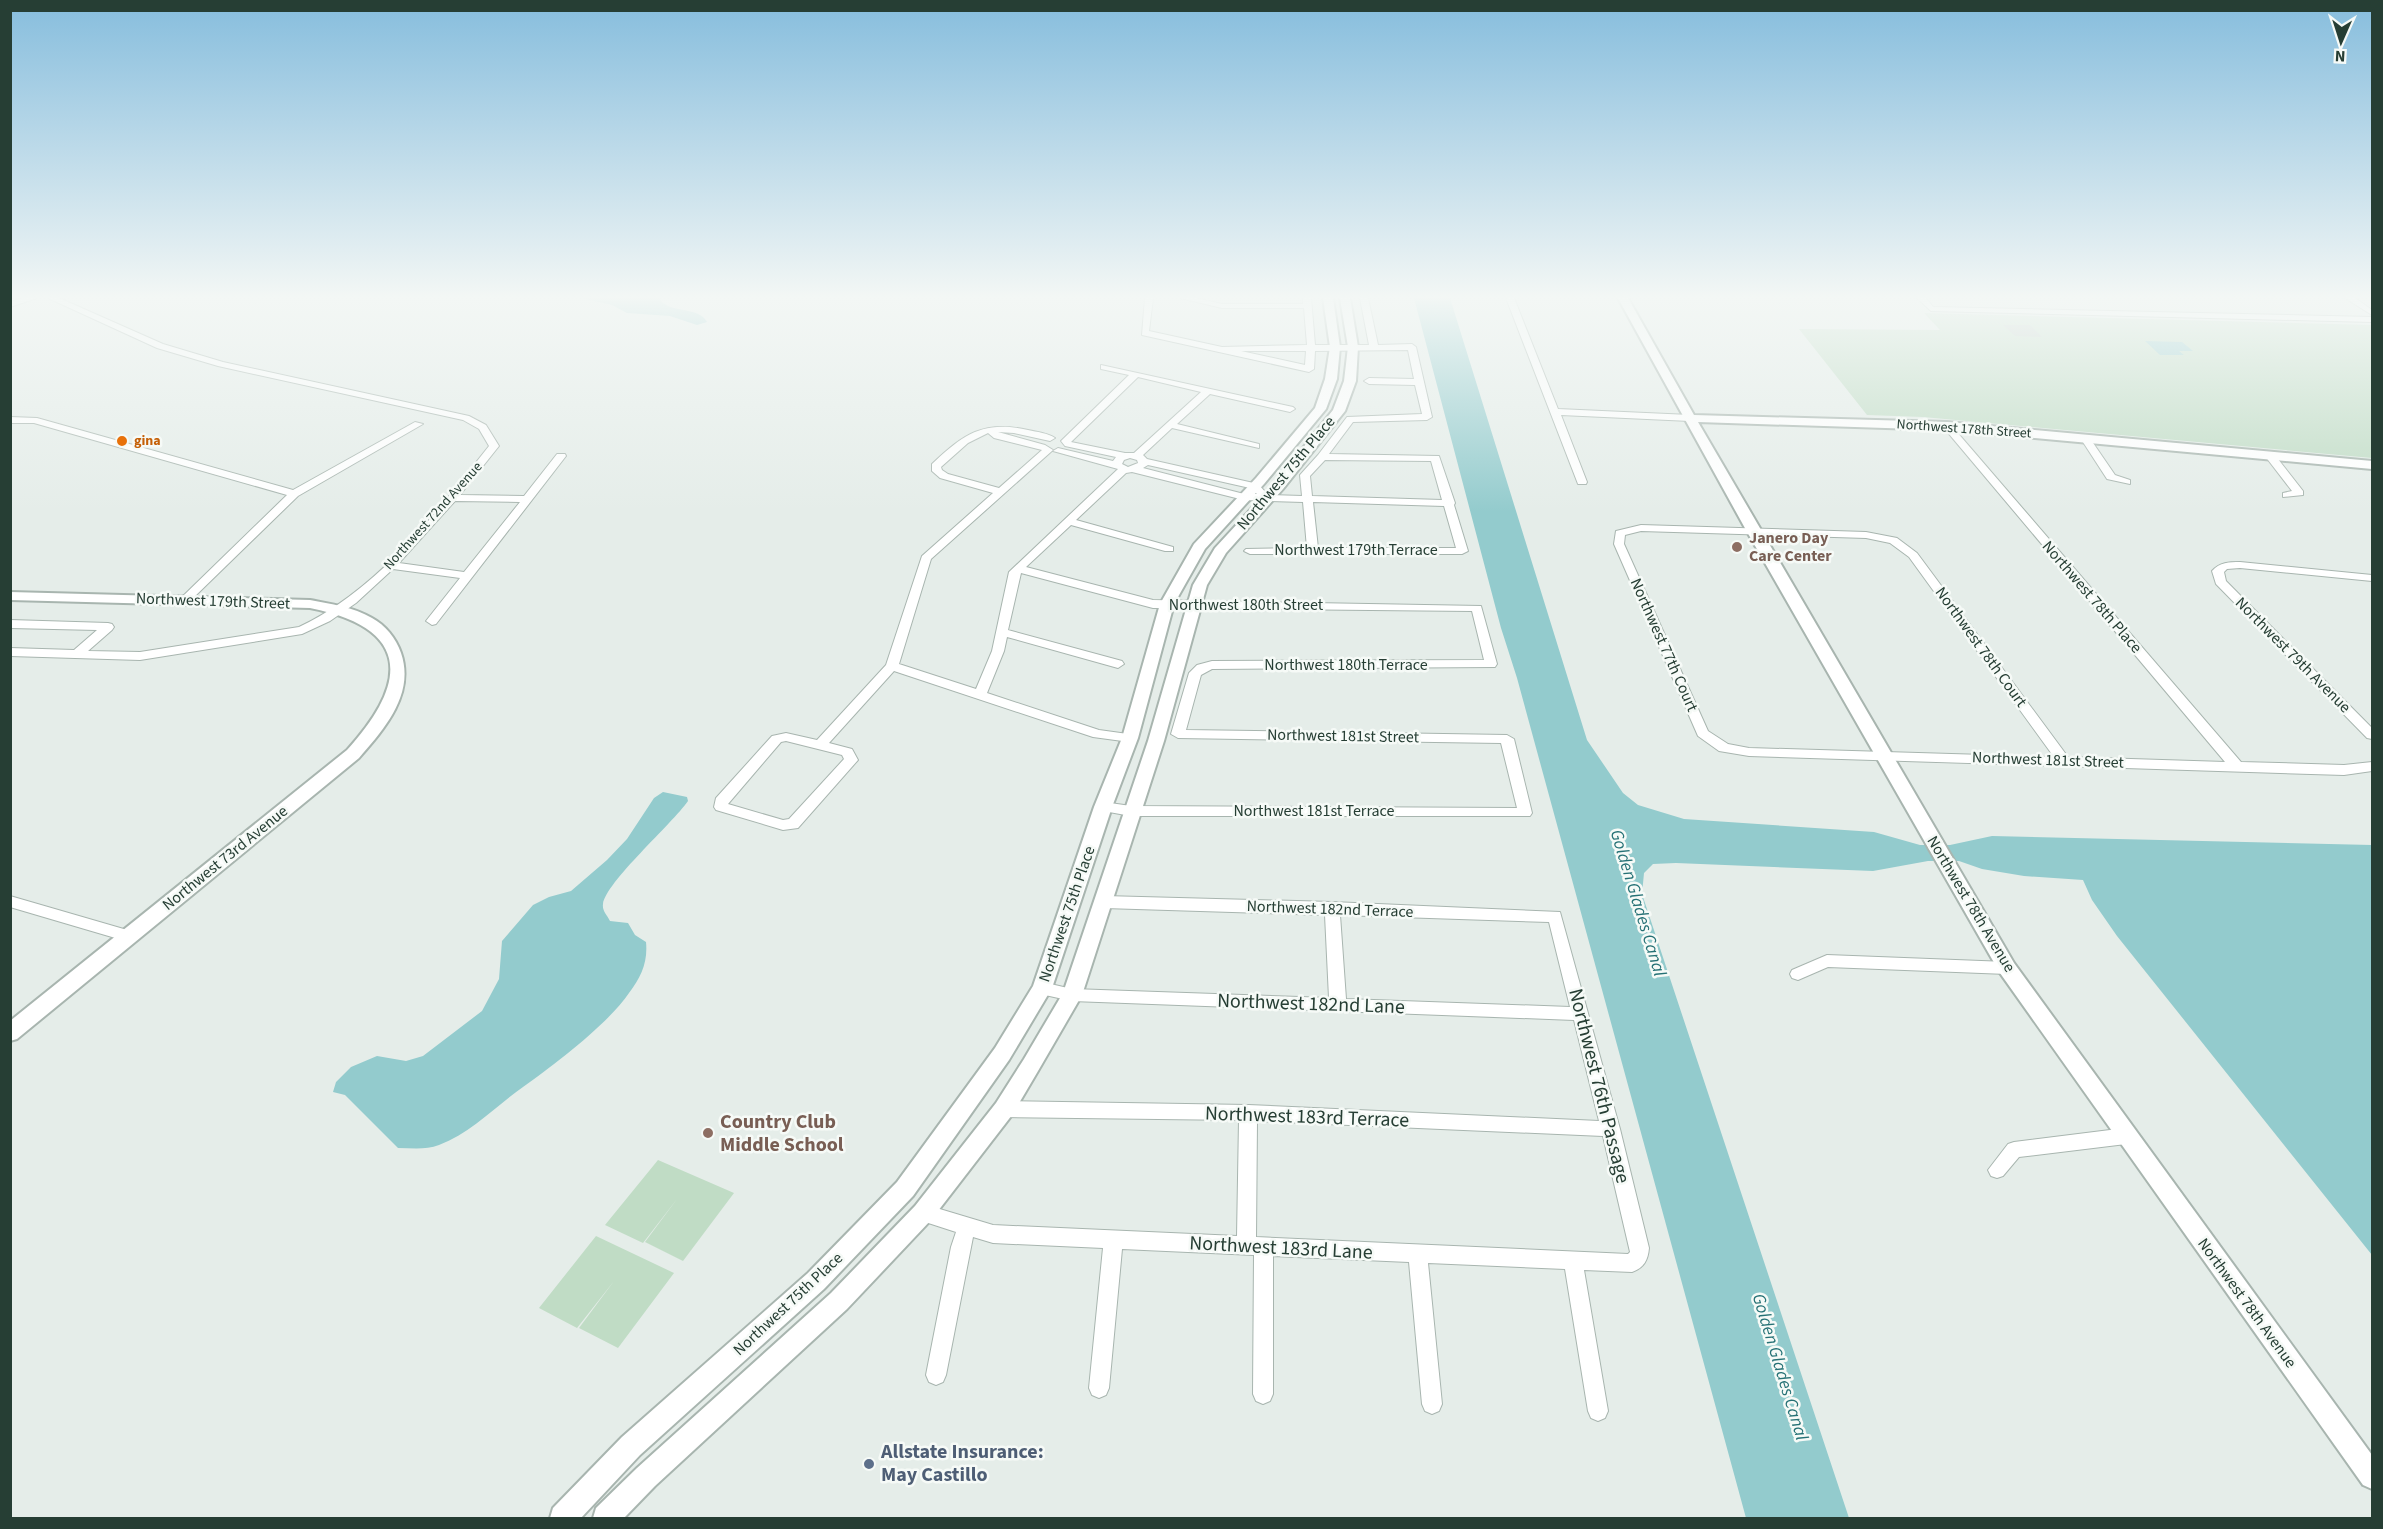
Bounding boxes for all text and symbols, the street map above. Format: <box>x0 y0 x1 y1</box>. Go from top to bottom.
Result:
north arrow <box>2311 12 2371 72</box>
text: N <box>2334 45 2346 67</box>
street label: Northwest 75th Place <box>1232 411 1340 535</box>
street label: Northwest 178th Street <box>1896 414 2032 444</box>
place label: gina <box>134 431 161 451</box>
marker: gina <box>115 434 129 448</box>
street label: Northwest 72nd Avenue <box>379 458 487 574</box>
place label: Janero Day Care Center <box>1749 527 1832 567</box>
street label: Northwest 78th Place <box>2037 536 2147 658</box>
street label: Northwest 179th Terrace <box>1274 539 1438 561</box>
marker: Janero Day Care Center <box>1730 540 1744 554</box>
street label: Northwest 77th Court <box>1625 575 1704 716</box>
street label: Northwest 78th Court <box>1930 582 2032 712</box>
street label: Northwest 179th Street <box>135 587 291 615</box>
street label: Northwest 79th Avenue <box>2230 592 2356 718</box>
street label: Northwest 180th Street <box>1169 594 1324 616</box>
street label: Northwest 180th Terrace <box>1264 654 1428 676</box>
street label: Northwest 181st Street <box>1267 724 1420 748</box>
street label: Northwest 181st Street <box>1972 746 2125 774</box>
street label: Northwest 73rd Avenue <box>158 800 292 916</box>
street label: Northwest 181st Terrace <box>1233 800 1395 822</box>
water label: Golden Glades Canal <box>1604 826 1672 980</box>
street label: Northwest 78th Avenue <box>1922 832 2021 976</box>
street label: Northwest 75th Place <box>1033 843 1101 985</box>
street label: Northwest 182nd Terrace <box>1246 895 1414 923</box>
street label: Northwest 76th Passage <box>1561 986 1637 1186</box>
street label: Northwest 182nd Lane <box>1217 987 1405 1021</box>
street label: Northwest 183rd Terrace <box>1204 1099 1410 1135</box>
place label: Country Club Middle School <box>720 1108 844 1159</box>
marker: Country Club Middle School <box>701 1126 715 1140</box>
street label: Northwest 183rd Lane <box>1189 1229 1374 1267</box>
street label: Northwest 78th Avenue <box>2192 1234 2302 1372</box>
street label: Northwest 75th Place <box>728 1247 848 1361</box>
water label: Golden Glades Canal <box>1746 1290 1814 1444</box>
place label: Allstate Insurance: May Castillo <box>880 1438 1044 1489</box>
marker: Allstate Insurance: May Castillo <box>862 1457 876 1471</box>

